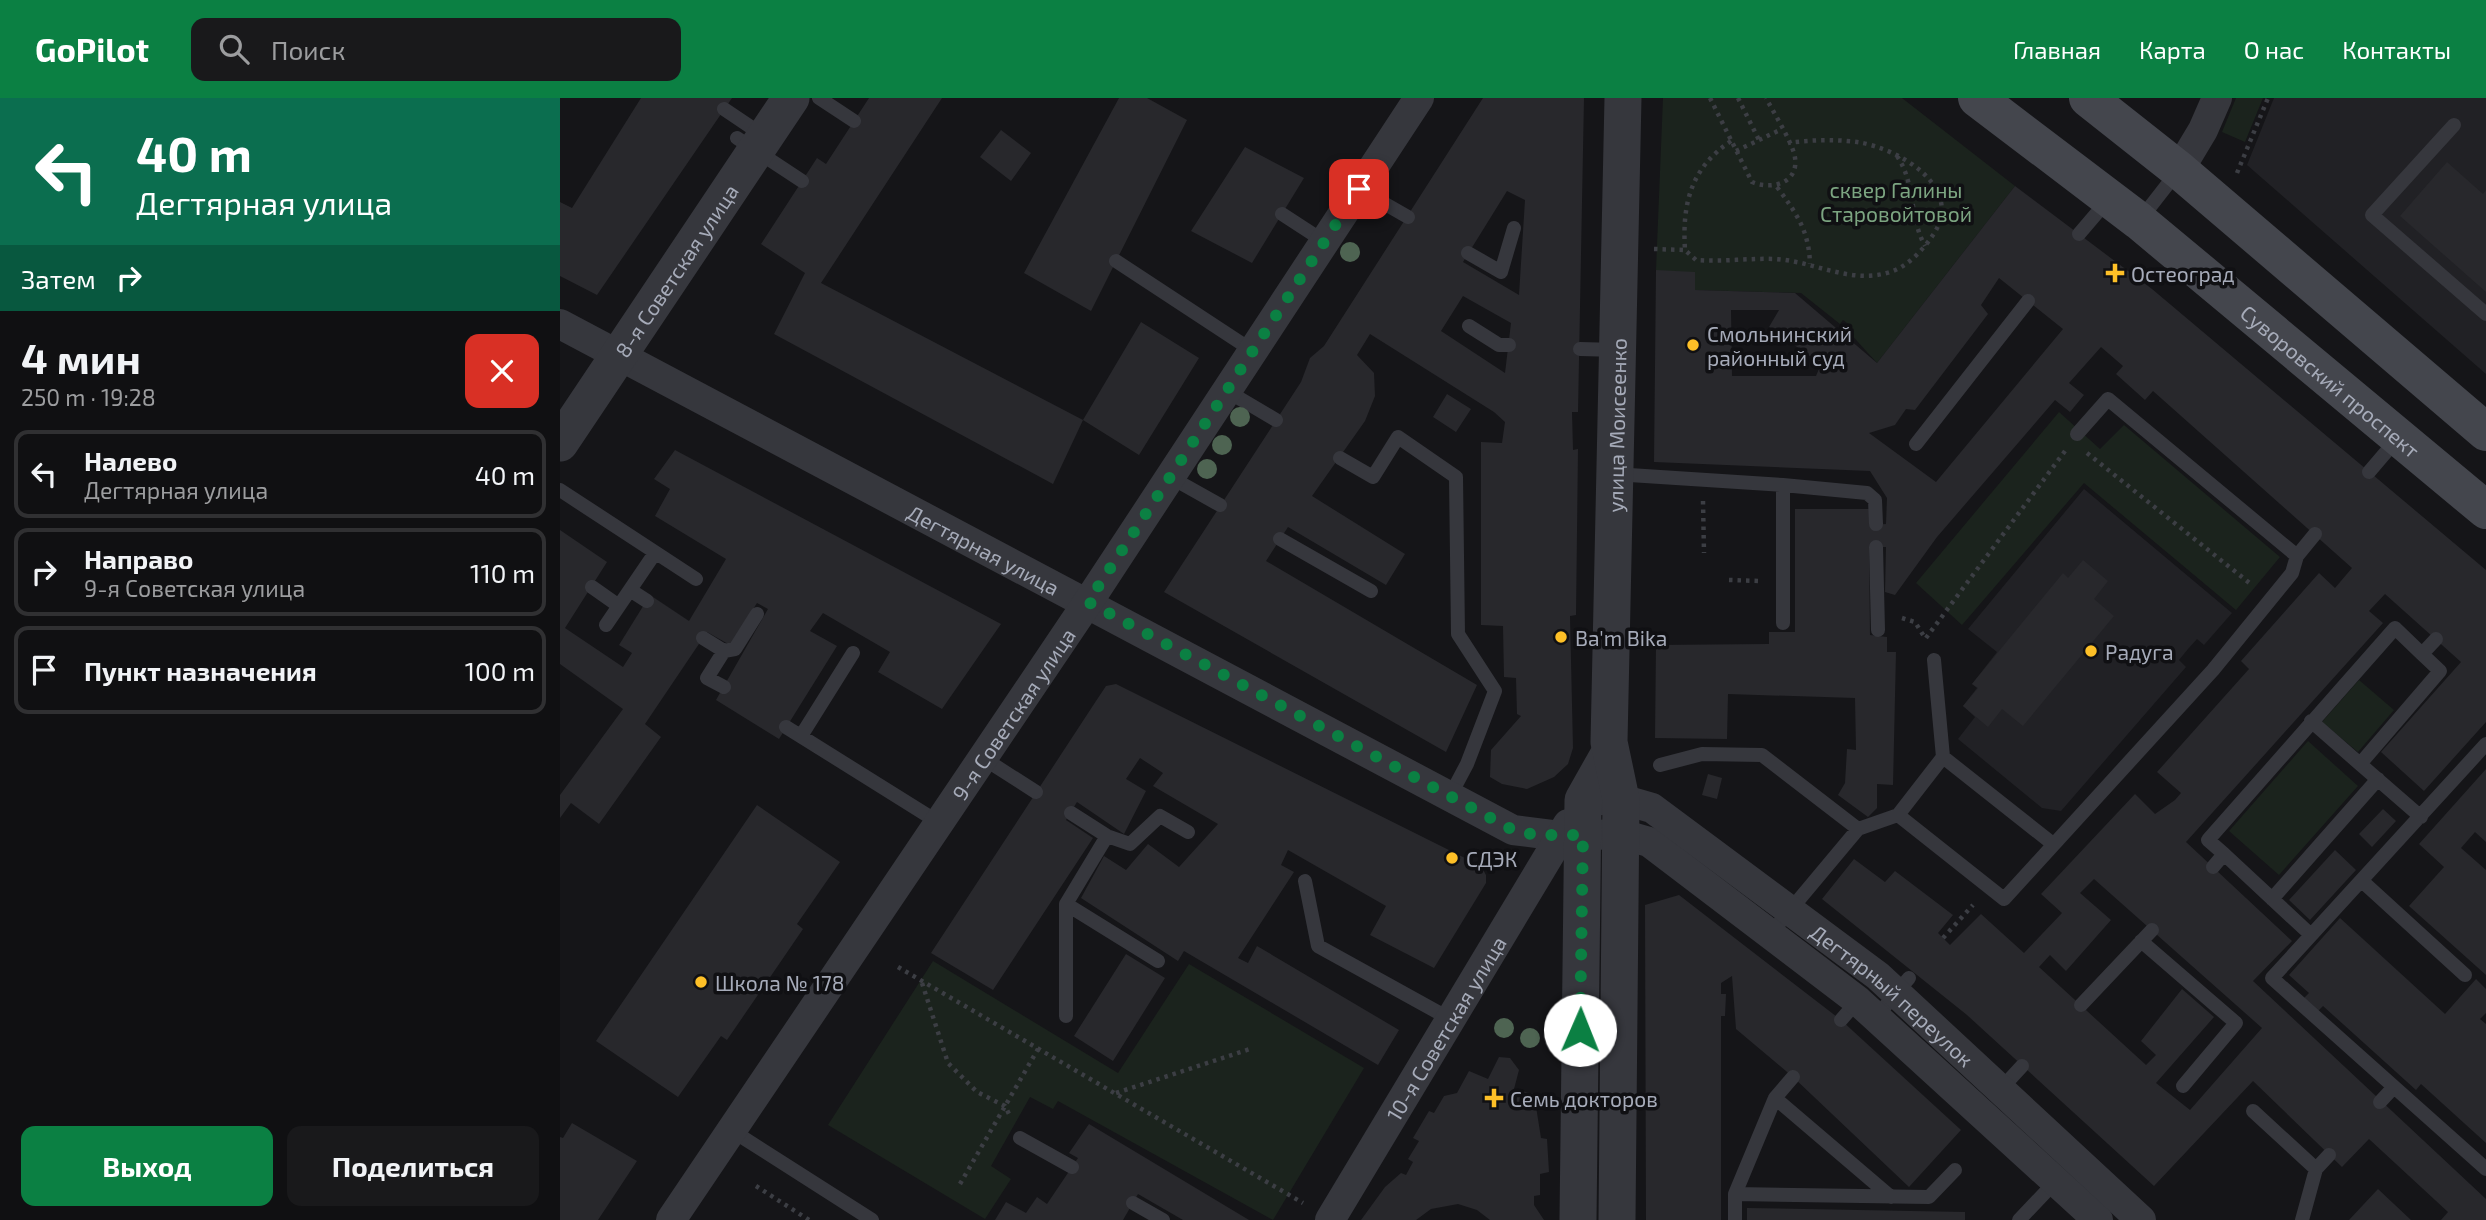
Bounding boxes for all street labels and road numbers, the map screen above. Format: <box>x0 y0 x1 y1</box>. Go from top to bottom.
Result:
street label: 8-я Советская улица <box>609 179 743 361</box>
street label: Суворовский проспект <box>2236 299 2425 462</box>
street label: улица Моисеенко <box>1601 338 1630 513</box>
street label: Дегтярная улица <box>904 499 1064 600</box>
street label: 9-я Советская улица <box>946 623 1080 804</box>
street label: Дегтярный переулок <box>1806 918 1979 1071</box>
street label: 10-я Советская улица <box>1380 931 1510 1125</box>

